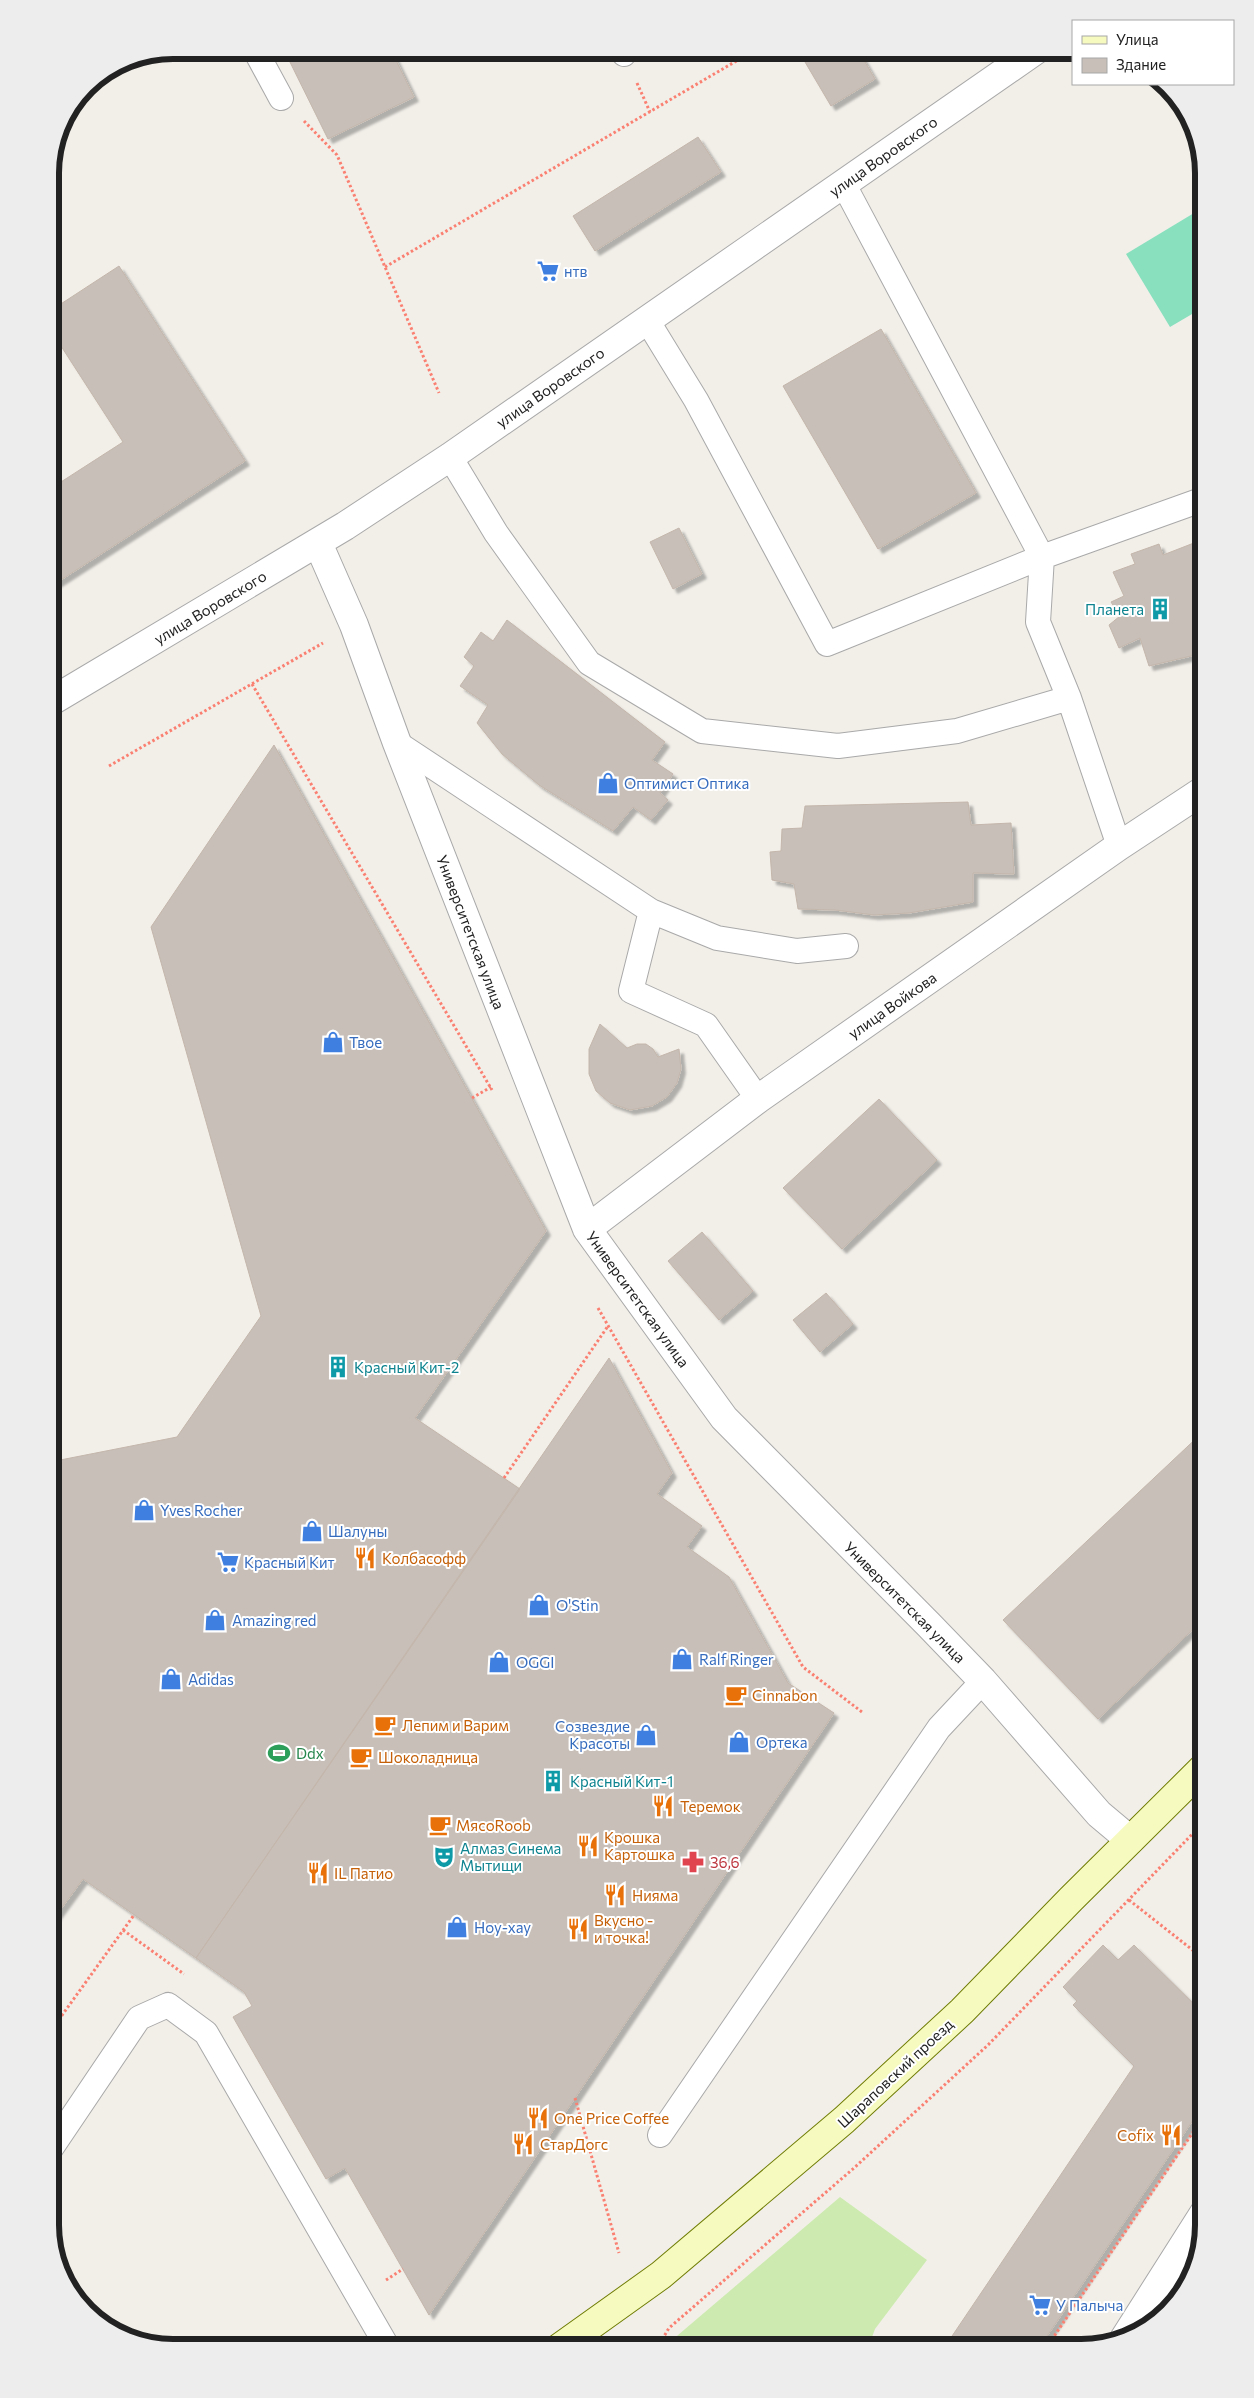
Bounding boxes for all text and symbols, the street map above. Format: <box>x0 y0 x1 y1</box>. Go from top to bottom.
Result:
legend <box>1072 20 1234 85</box>
text: Улица <box>1116 30 1158 48</box>
text: Здание <box>1116 55 1166 73</box>
street label: улица Воровского <box>826 112 941 200</box>
supermarket icon: нтв <box>535 258 561 284</box>
place label: нтв <box>564 262 588 280</box>
street label: улица Воровского <box>493 343 608 431</box>
street label: улица Воровского <box>151 566 269 648</box>
building icon: Планета <box>1147 596 1173 622</box>
place label: Планета <box>1085 600 1144 618</box>
shop icon: Оптимист Оптика <box>595 770 621 796</box>
place label: Оптимист Оптика <box>624 774 749 792</box>
street label: Университетская улица <box>433 852 509 1012</box>
street label: улица Войкова <box>844 968 940 1042</box>
shop icon: Твое <box>320 1029 346 1055</box>
place label: Твое <box>349 1033 382 1051</box>
street label: Университетская улица <box>583 1227 693 1371</box>
building icon: Красный Кит-2 <box>325 1354 351 1380</box>
place label: Красный Кит-2 <box>354 1358 459 1376</box>
shop icon: Yves Rocher <box>131 1497 157 1523</box>
place label: Yves Rocher <box>160 1501 242 1519</box>
shop icon: Шалуны <box>299 1518 325 1544</box>
place label: Шалуны <box>328 1522 387 1540</box>
street label: Университетская улица <box>841 1538 969 1666</box>
restaurant icon: Колбасофф <box>352 1545 378 1571</box>
supermarket icon: Красный Кит <box>215 1549 241 1575</box>
place label: Колбасофф <box>382 1549 466 1567</box>
place label: Красный Кит <box>244 1553 335 1571</box>
shop icon: O'Stin <box>526 1592 552 1618</box>
place label: O'Stin <box>556 1596 599 1614</box>
shop icon: Amazing red <box>202 1607 228 1633</box>
place label: Amazing red <box>232 1611 317 1629</box>
shop icon: Ralf Ringer <box>669 1646 695 1672</box>
shop icon: OGGI <box>486 1649 512 1675</box>
place label: Ralf Ringer <box>699 1650 774 1668</box>
place label: OGGI <box>516 1653 554 1671</box>
shop icon: Adidas <box>158 1666 184 1692</box>
place label: Adidas <box>188 1670 234 1688</box>
cafe icon: Cinnabon <box>723 1682 749 1708</box>
place label: Cinnabon <box>752 1686 818 1704</box>
cafe icon: Лепим и Варим <box>372 1712 398 1738</box>
place label: Лепим и Варим <box>402 1716 509 1734</box>
place label: Созвездие Красоты <box>555 1717 630 1752</box>
shop icon: Созвездие Красоты <box>633 1722 659 1748</box>
shop icon: Ортека <box>726 1729 752 1755</box>
place label: Ортека <box>756 1733 808 1751</box>
sports icon: Ddx <box>266 1740 292 1766</box>
place label: Ddx <box>296 1744 324 1762</box>
cafe icon: Шоколадница <box>348 1744 374 1770</box>
place label: Шоколадница <box>378 1748 478 1766</box>
building icon: Красный Кит-1 <box>540 1768 566 1794</box>
place label: Красный Кит-1 <box>570 1772 673 1790</box>
restaurant icon: Теремок <box>650 1793 676 1819</box>
place label: Теремок <box>680 1797 741 1815</box>
cafe icon: МясоRoob <box>427 1812 453 1838</box>
place label: МясоRoob <box>456 1816 531 1834</box>
place label: Крошка Картошка <box>604 1828 675 1863</box>
restaurant icon: Крошка Картошка <box>575 1833 601 1859</box>
place label: Алмаз Синема Мытищи <box>460 1839 561 1874</box>
theatre icon: Алмаз Синема Мытищи <box>431 1844 457 1870</box>
pharmacy icon: 36,6 <box>680 1849 706 1875</box>
place label: 36,6 <box>710 1853 740 1871</box>
restaurant icon: IL Патио <box>305 1860 331 1886</box>
place label: IL Патио <box>334 1864 393 1882</box>
restaurant icon: Нияма <box>602 1882 628 1908</box>
place label: Нияма <box>632 1886 678 1904</box>
place label: Вкусно - и точка! <box>594 1911 653 1946</box>
shop icon: Ноу-хау <box>444 1914 470 1940</box>
restaurant icon: Вкусно - и точка! <box>565 1916 591 1942</box>
place label: Ноу-хау <box>474 1918 531 1936</box>
street label: Шараповский проезд <box>834 2015 957 2131</box>
restaurant icon: One Price Coffee <box>525 2105 551 2131</box>
place label: One Price Coffee <box>554 2109 669 2127</box>
restaurant icon: Cofix <box>1158 2122 1184 2148</box>
place label: Cofix <box>1117 2126 1154 2144</box>
restaurant icon: СтарДогс <box>510 2131 536 2157</box>
place label: СтарДогс <box>540 2135 608 2153</box>
supermarket icon: У Палыча <box>1027 2292 1053 2318</box>
place label: У Палыча <box>1056 2296 1123 2314</box>

